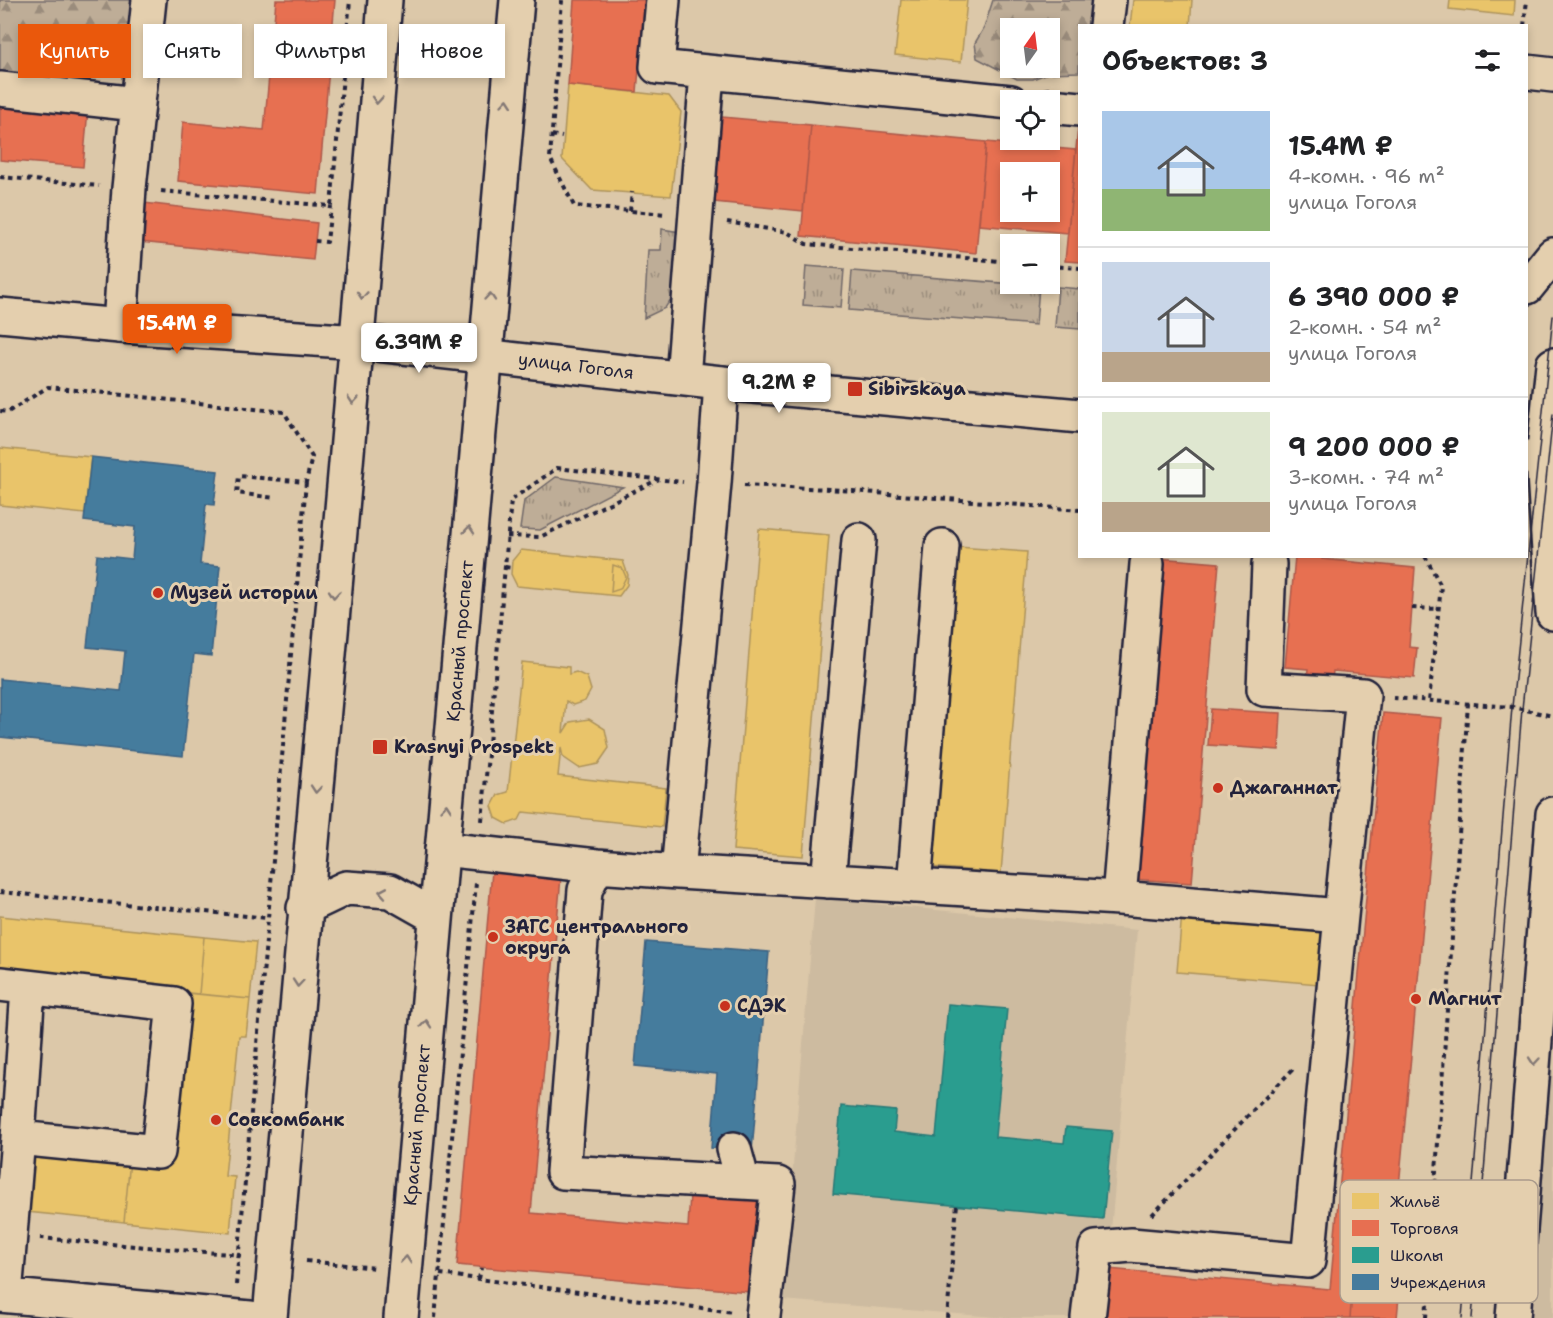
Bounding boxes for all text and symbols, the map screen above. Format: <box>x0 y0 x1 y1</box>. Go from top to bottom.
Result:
north arrow <box>1000 18 1060 78</box>
map controls <box>1000 18 1060 294</box>
chip: Купить <box>18 24 131 78</box>
chip: Снять <box>143 24 242 78</box>
chip: Фильтры <box>254 24 387 78</box>
chip: Новое <box>399 24 505 78</box>
text: Объектов: 3 <box>1102 43 1268 78</box>
icon: filters <box>1471 44 1504 77</box>
button: locate <box>1000 90 1060 150</box>
one-way arrow <box>371 96 384 105</box>
one-way arrow <box>500 98 513 107</box>
text: 15.4M ₽ <box>1288 128 1393 163</box>
icon: home <box>1150 135 1222 207</box>
button: + <box>1000 162 1060 222</box>
text: 4-комн. · 96 m² <box>1288 163 1445 189</box>
text: улица Гоголя <box>1288 189 1417 215</box>
button: − <box>1000 234 1060 294</box>
text: 6 390 000 ₽ <box>1288 279 1459 314</box>
icon: home <box>1150 286 1222 358</box>
one-way arrow <box>356 290 369 299</box>
one-way arrow <box>483 292 496 301</box>
pin: 15.4M ₽ <box>122 304 232 355</box>
text: 15.4M ₽ <box>137 310 217 336</box>
text: 2-комн. · 54 m² <box>1288 314 1442 340</box>
pin: 6.39M ₽ <box>364 323 474 374</box>
text: 6.39M ₽ <box>375 329 463 355</box>
text: улица Гоголя <box>1288 340 1417 366</box>
street label: улица Гоголя <box>517 347 635 385</box>
pin: 9.2M ₽ <box>730 363 828 414</box>
text: 9.2M ₽ <box>742 369 816 395</box>
place label: Sibirskaya <box>868 377 966 401</box>
marker: Sibirskaya <box>846 380 864 398</box>
one-way arrow <box>347 396 360 405</box>
text: 9 200 000 ₽ <box>1288 429 1460 464</box>
icon: home <box>1150 436 1222 508</box>
text: 3-комн. · 74 m² <box>1288 464 1444 490</box>
text: улица Гоголя <box>1288 490 1417 516</box>
one-way arrow <box>462 526 475 535</box>
street label: Красный проспект <box>441 559 479 723</box>
place label: Музей истории <box>170 581 318 605</box>
marker: Музей истории <box>151 586 165 600</box>
one-way arrow <box>328 590 341 599</box>
place label: Krasnyi Prospekt <box>394 735 554 759</box>
marker: Krasnyi Prospekt <box>371 738 389 756</box>
place label: Джаганнат <box>1230 776 1338 800</box>
marker: Джаганнат <box>1211 781 1225 795</box>
one-way arrow <box>310 784 323 793</box>
one-way arrow <box>439 804 452 813</box>
one-way arrow <box>378 886 388 899</box>
place label: ЗАГС центрального округа <box>505 915 689 960</box>
marker: ЗАГС центрального округа <box>486 930 500 944</box>
one-way arrow <box>292 978 305 987</box>
place label: Магнит <box>1428 987 1502 1011</box>
marker: Магнит <box>1409 992 1423 1006</box>
place label: СДЭК <box>737 994 787 1018</box>
marker: СДЭК <box>718 999 732 1013</box>
one-way arrow <box>419 1019 432 1028</box>
street label: Красный проспект <box>398 1043 436 1207</box>
one-way arrow <box>1528 1056 1541 1065</box>
place label: Совкомбанк <box>228 1108 345 1132</box>
marker: Совкомбанк <box>209 1113 223 1127</box>
legend <box>1340 1180 1538 1303</box>
text: Жильё <box>1390 1191 1440 1212</box>
text: Торговля <box>1390 1218 1459 1239</box>
text: Школы <box>1390 1245 1444 1266</box>
one-way arrow <box>399 1255 412 1264</box>
text: Учреждения <box>1390 1272 1486 1293</box>

